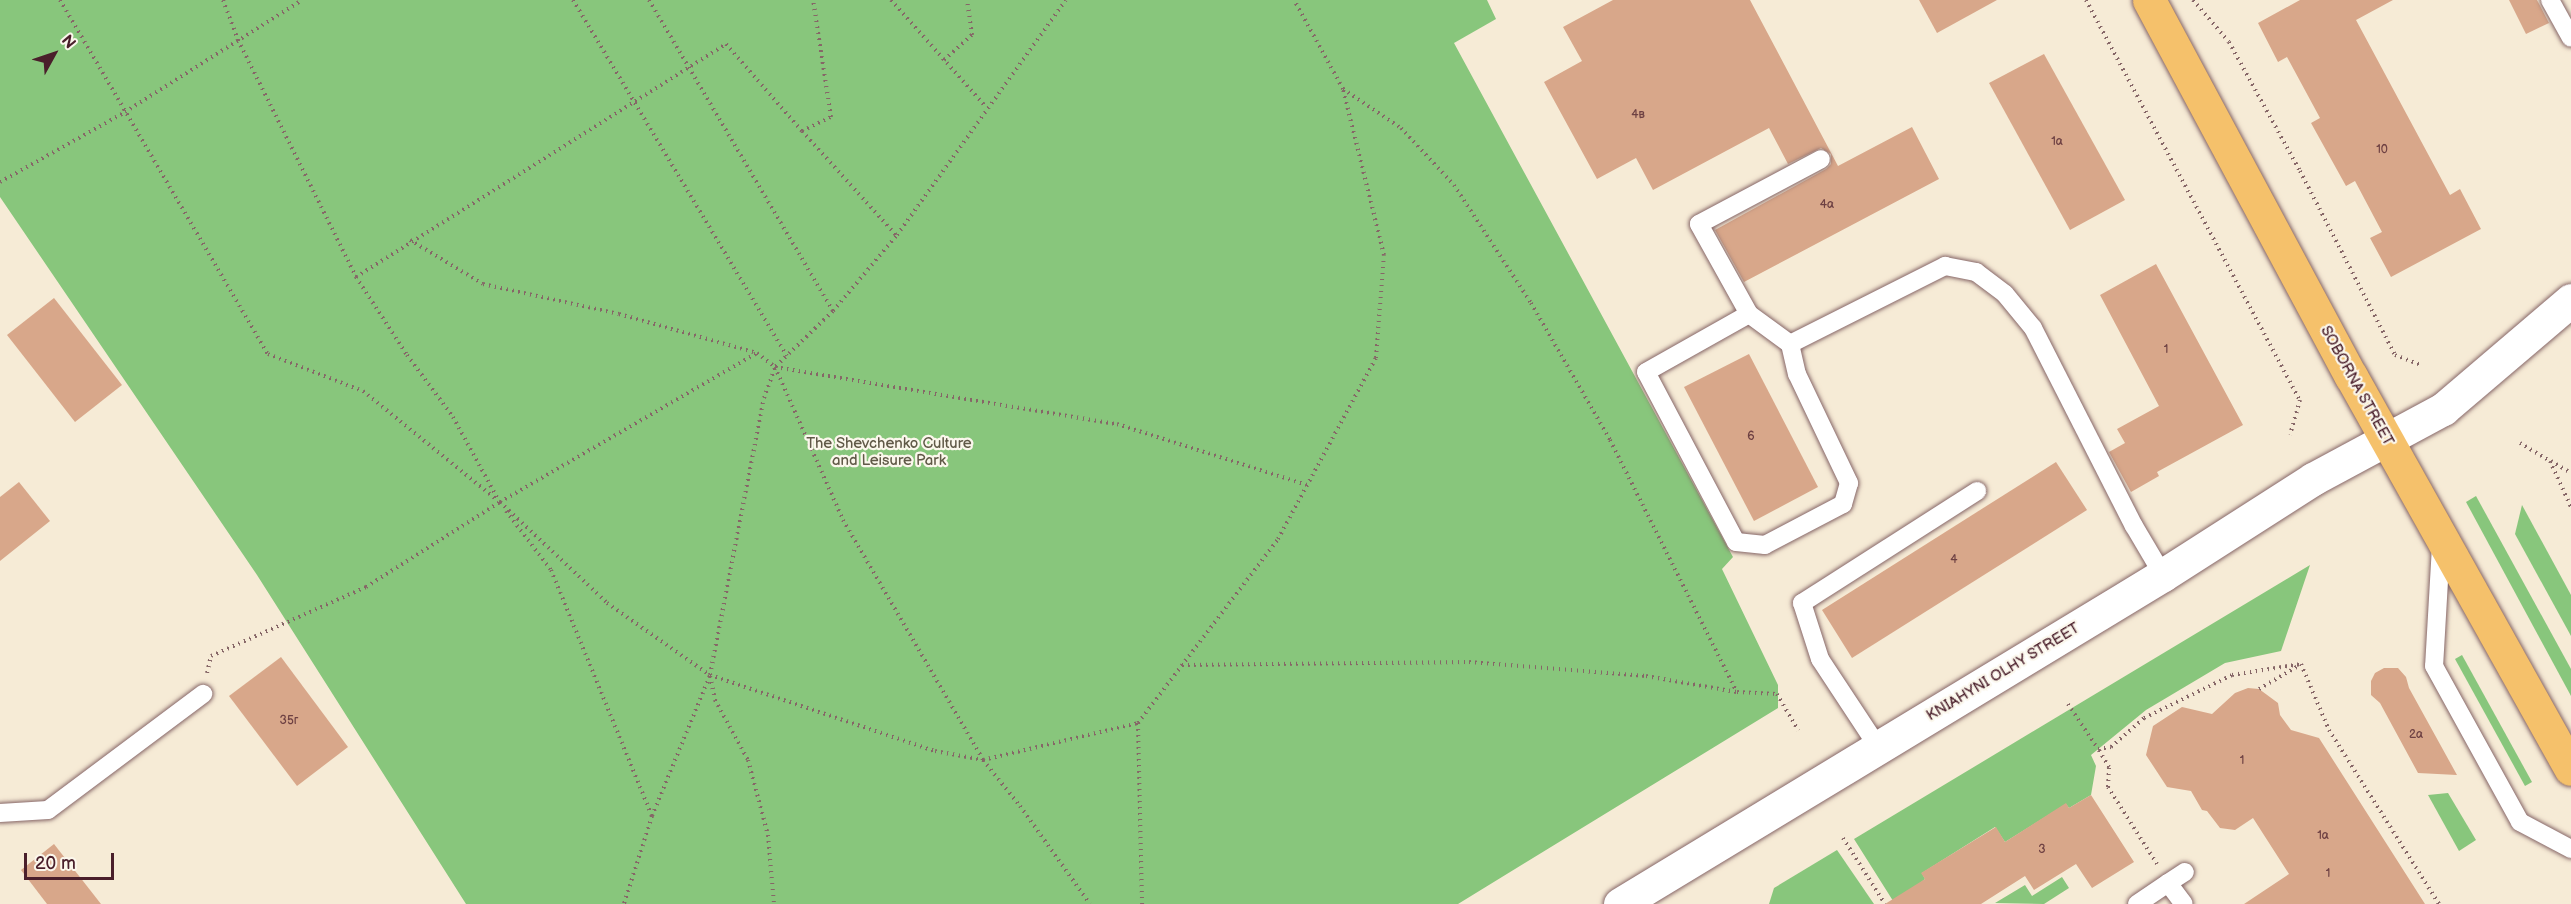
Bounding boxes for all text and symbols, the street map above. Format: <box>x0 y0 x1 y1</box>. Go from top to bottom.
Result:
north arrow <box>24 24 84 84</box>
text: N <box>57 31 79 53</box>
house number: 4в <box>1631 108 1645 122</box>
house number: 1а <box>2051 135 2063 149</box>
house number: 10 <box>2376 143 2388 157</box>
house number: 4а <box>1820 198 1834 212</box>
street label: SOBORNA STREET <box>2316 323 2398 449</box>
house number: 1 <box>2164 343 2168 357</box>
house number: 6 <box>1747 430 1755 444</box>
park label: The Shevchenko Culture and Leisure Park <box>806 434 972 469</box>
house number: 4 <box>1950 553 1958 567</box>
street label: KNIAHYNI OLHY STREET <box>1923 619 2083 725</box>
house number: 35г <box>280 714 298 728</box>
house number: 2а <box>2409 728 2423 742</box>
house number: 1 <box>2240 754 2244 768</box>
house number: 1а <box>2317 829 2329 843</box>
scale bar <box>27 841 117 879</box>
house number: 3 <box>2038 843 2046 857</box>
text: 20 m <box>35 853 76 874</box>
house number: 1 <box>2326 867 2330 881</box>

